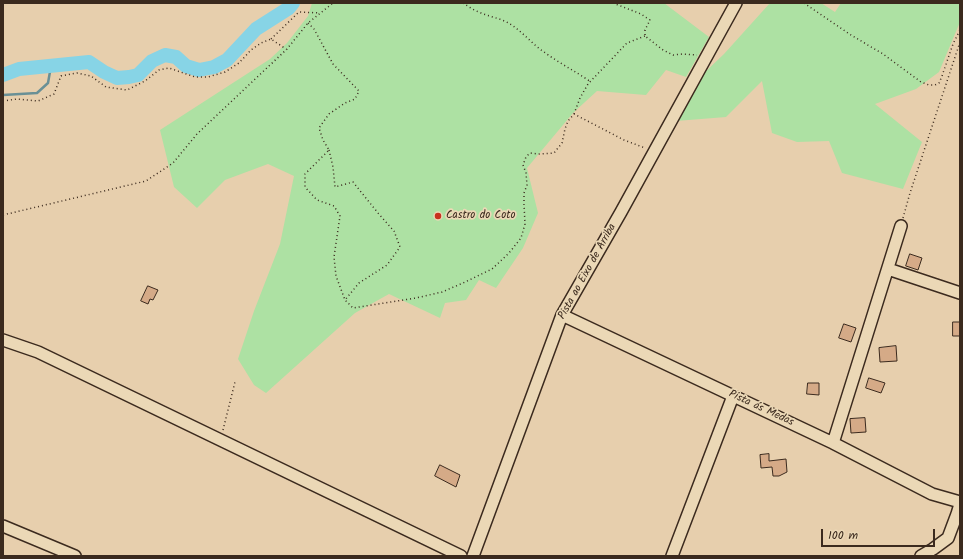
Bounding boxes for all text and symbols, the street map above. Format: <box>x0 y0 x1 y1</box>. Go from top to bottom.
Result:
place label: Castro do Coto <box>446 209 515 223</box>
marker: Castro do Coto <box>433 211 443 221</box>
street label: Pista ao Eixo de Arriba <box>556 222 620 322</box>
street label: Pista ás Medas <box>726 388 796 430</box>
scale bar <box>823 521 937 547</box>
text: 100 m <box>828 526 858 545</box>

